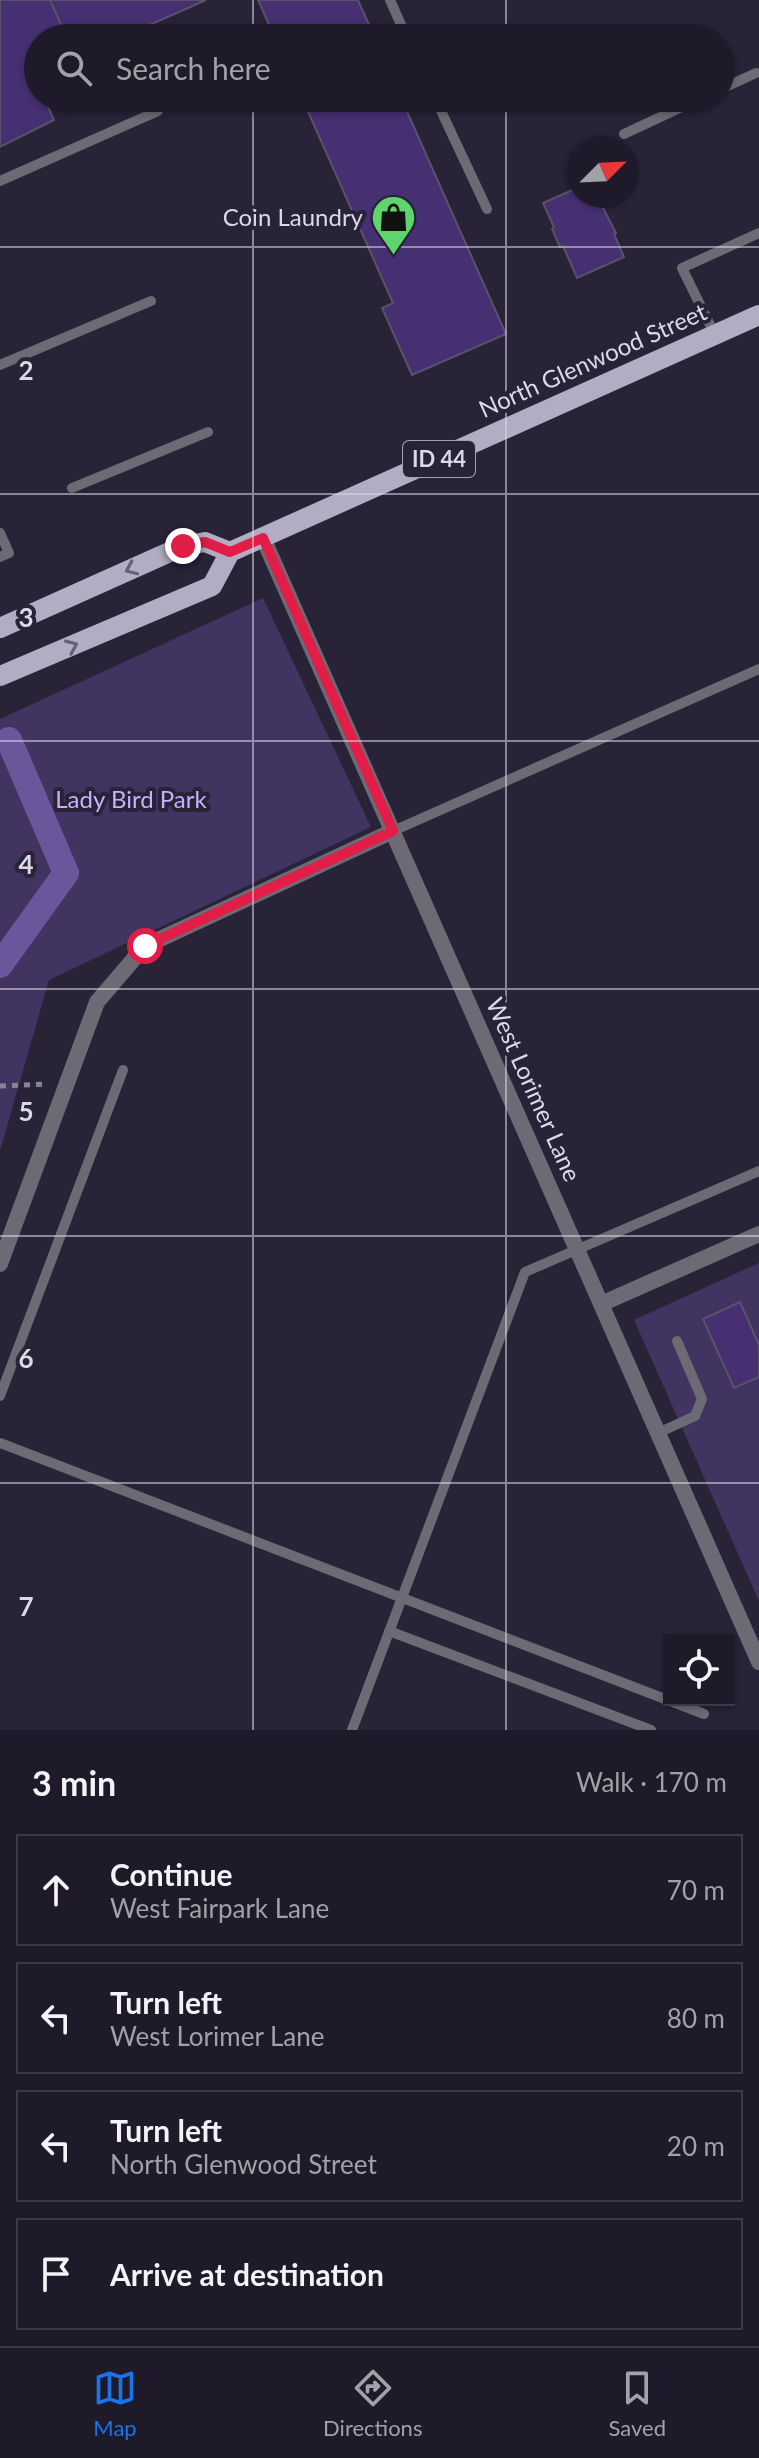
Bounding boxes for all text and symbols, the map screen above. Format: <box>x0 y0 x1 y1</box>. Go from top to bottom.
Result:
search box <box>24 24 735 112</box>
icon: search <box>52 46 96 90</box>
text: Search here <box>116 50 271 86</box>
north arrow <box>567 136 639 208</box>
shop icon: Coin Laundry <box>370 194 418 257</box>
place label: Coin Laundry <box>223 202 364 231</box>
street label: North Glenwood Street <box>474 296 711 423</box>
text: 2 <box>18 354 34 386</box>
road number: ID 44 <box>403 441 475 477</box>
route end <box>165 528 201 564</box>
one-way arrow <box>125 559 139 575</box>
text: 3 <box>18 601 34 633</box>
one-way arrow <box>64 639 78 655</box>
park label: Lady Bird Park <box>55 784 207 813</box>
text: 4 <box>18 848 34 880</box>
route start <box>127 928 163 964</box>
street label: West Lorimer Lane <box>481 993 588 1186</box>
text: 5 <box>18 1095 34 1127</box>
text: 6 <box>18 1342 34 1374</box>
text: 7 <box>18 1590 34 1622</box>
map controls <box>663 1634 735 1706</box>
button: locate <box>663 1634 735 1706</box>
text: 3 min <box>32 1762 116 1803</box>
text: Walk · 170 m <box>576 1766 727 1798</box>
text: Continue <box>110 1856 233 1892</box>
icon: ahead <box>34 1868 78 1912</box>
text: 70 m <box>667 1874 725 1906</box>
text: West Fairpark Lane <box>110 1892 329 1924</box>
text: Turn left <box>110 1984 222 2020</box>
icon: left <box>34 1996 78 2040</box>
text: 80 m <box>667 2002 725 2034</box>
text: West Lorimer Lane <box>110 2020 324 2052</box>
text: Turn left <box>110 2112 222 2148</box>
icon: left <box>34 2124 78 2168</box>
text: 20 m <box>667 2130 725 2162</box>
text: North Glenwood Street <box>110 2148 377 2180</box>
icon: arrive <box>34 2252 78 2296</box>
text: Arrive at destination <box>110 2256 384 2292</box>
tab: Map <box>93 2366 137 2441</box>
tab: Directions <box>323 2366 422 2441</box>
tab: Saved <box>608 2366 666 2441</box>

